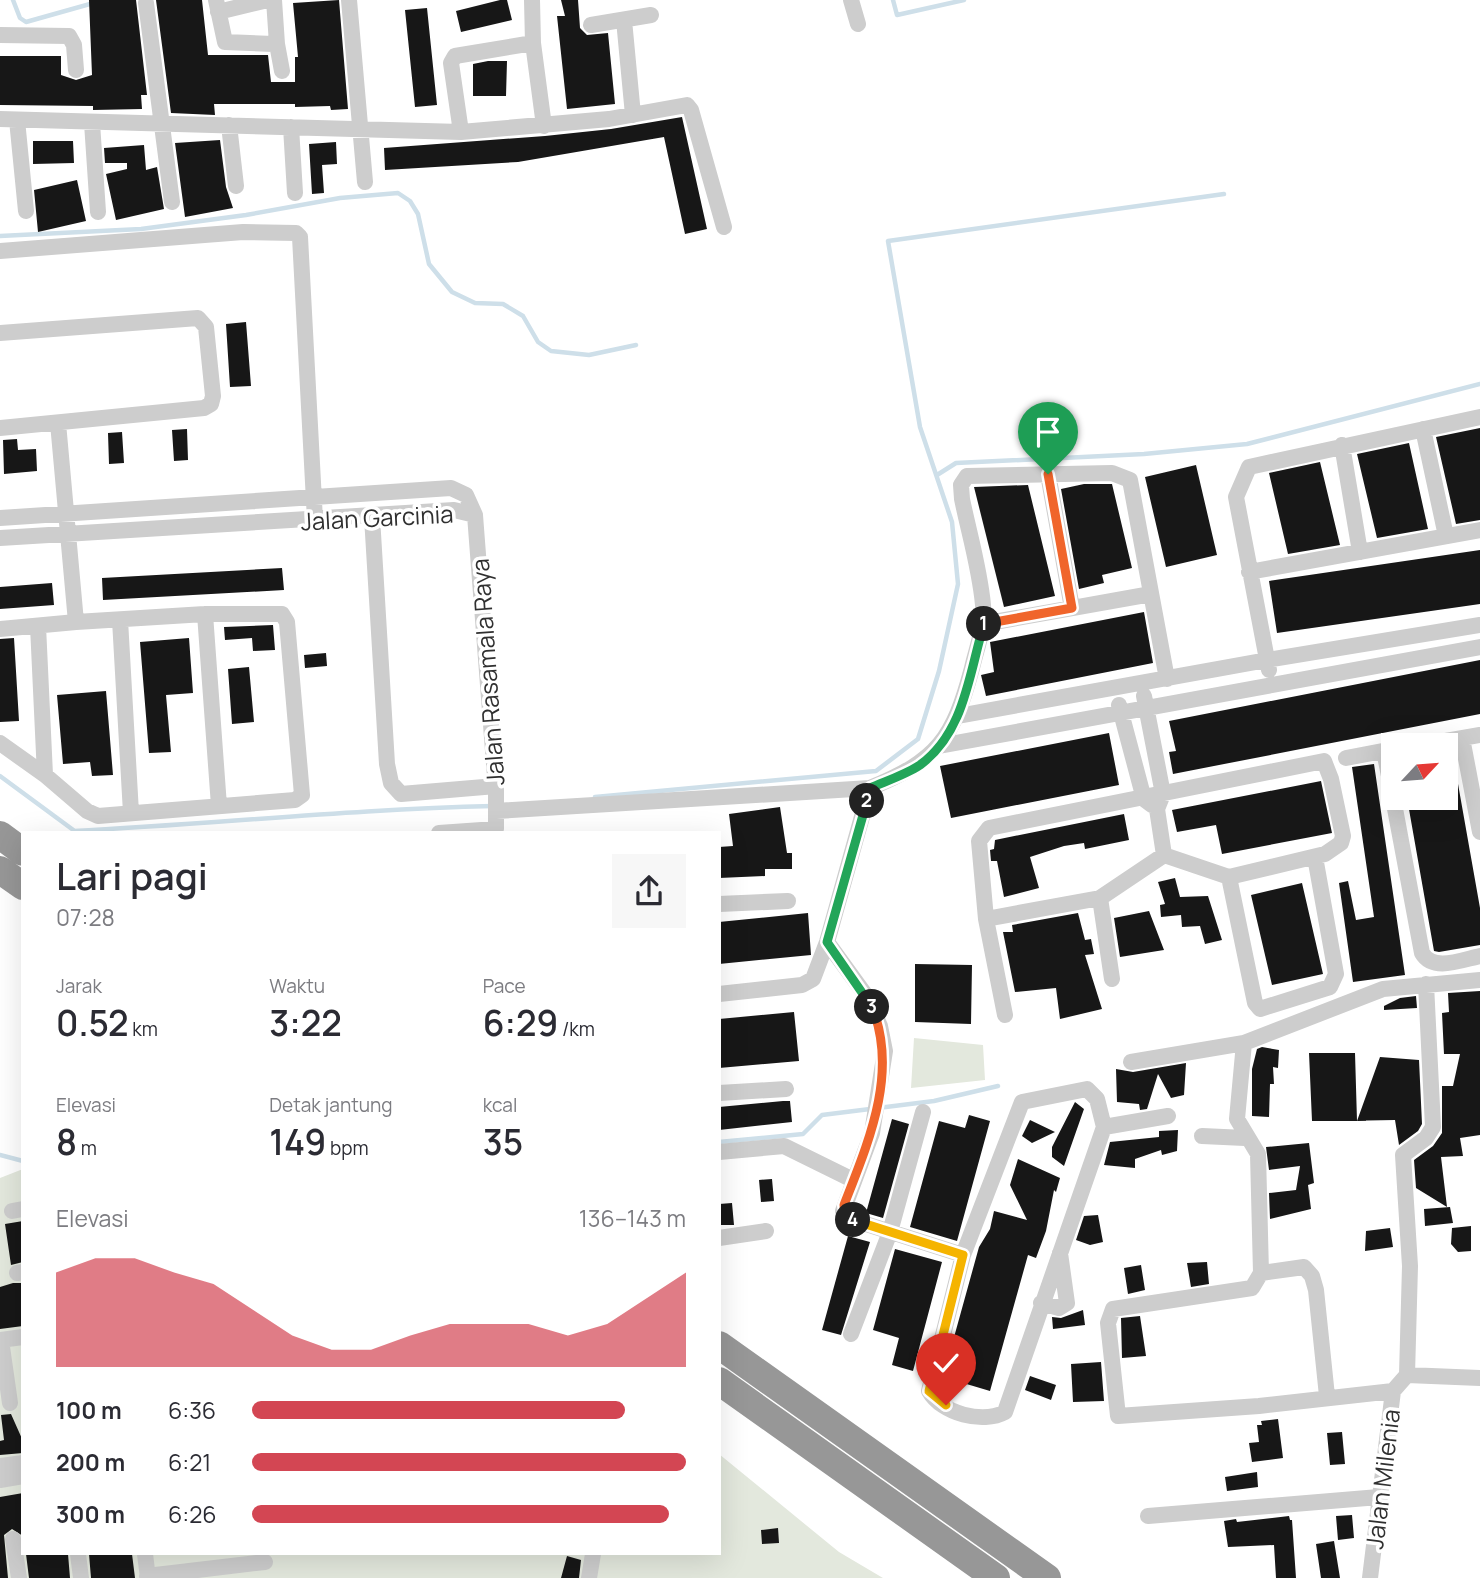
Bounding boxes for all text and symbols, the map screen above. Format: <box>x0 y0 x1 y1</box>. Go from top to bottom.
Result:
pin <box>1018 402 1078 474</box>
icon: arrive <box>1029 413 1067 451</box>
street label: Jalan Garcinia <box>300 497 454 537</box>
street label: Jalan Rasamala Raya <box>463 557 511 787</box>
pin: 1 <box>967 606 1002 642</box>
text: 1 <box>979 610 988 636</box>
north arrow <box>1381 733 1458 810</box>
map controls <box>1381 733 1458 810</box>
pin: 2 <box>850 784 884 818</box>
text: 2 <box>861 787 872 813</box>
text: Lari pagi <box>56 849 208 901</box>
button: share <box>612 854 686 928</box>
text: 07:28 <box>56 901 115 933</box>
text: Jarak <box>56 973 102 999</box>
text: Waktu <box>269 973 325 999</box>
text: Pace <box>483 973 526 999</box>
pin: 3 <box>854 990 890 1024</box>
text: 3 <box>866 993 877 1019</box>
text: 0.52 <box>56 999 129 1047</box>
text: 3:22 <box>269 999 342 1047</box>
text: 6:29 <box>483 999 558 1047</box>
text: km <box>129 1016 158 1042</box>
text: /km <box>558 1016 595 1042</box>
text: Elevasi <box>56 1092 116 1118</box>
text: Detak jantung <box>269 1092 393 1118</box>
text: kcal <box>483 1092 517 1118</box>
text: 8 <box>56 1118 77 1166</box>
text: 149 <box>269 1118 326 1166</box>
text: 35 <box>483 1118 523 1166</box>
text: m <box>77 1135 97 1161</box>
text: bpm <box>326 1135 369 1161</box>
text: Elevasi <box>56 1202 129 1234</box>
text: 136–143 m <box>579 1202 686 1234</box>
pin: 4 <box>836 1202 870 1238</box>
text: 4 <box>847 1206 858 1232</box>
pin <box>916 1333 976 1405</box>
icon: check <box>927 1344 965 1382</box>
text: 100 m <box>56 1394 122 1426</box>
text: 6:36 <box>168 1394 216 1426</box>
street label: Jalan Milenia <box>1357 1407 1407 1551</box>
text: 200 m <box>56 1446 125 1478</box>
text: 6:21 <box>168 1446 211 1478</box>
text: 300 m <box>56 1498 125 1530</box>
text: 6:26 <box>168 1498 217 1530</box>

